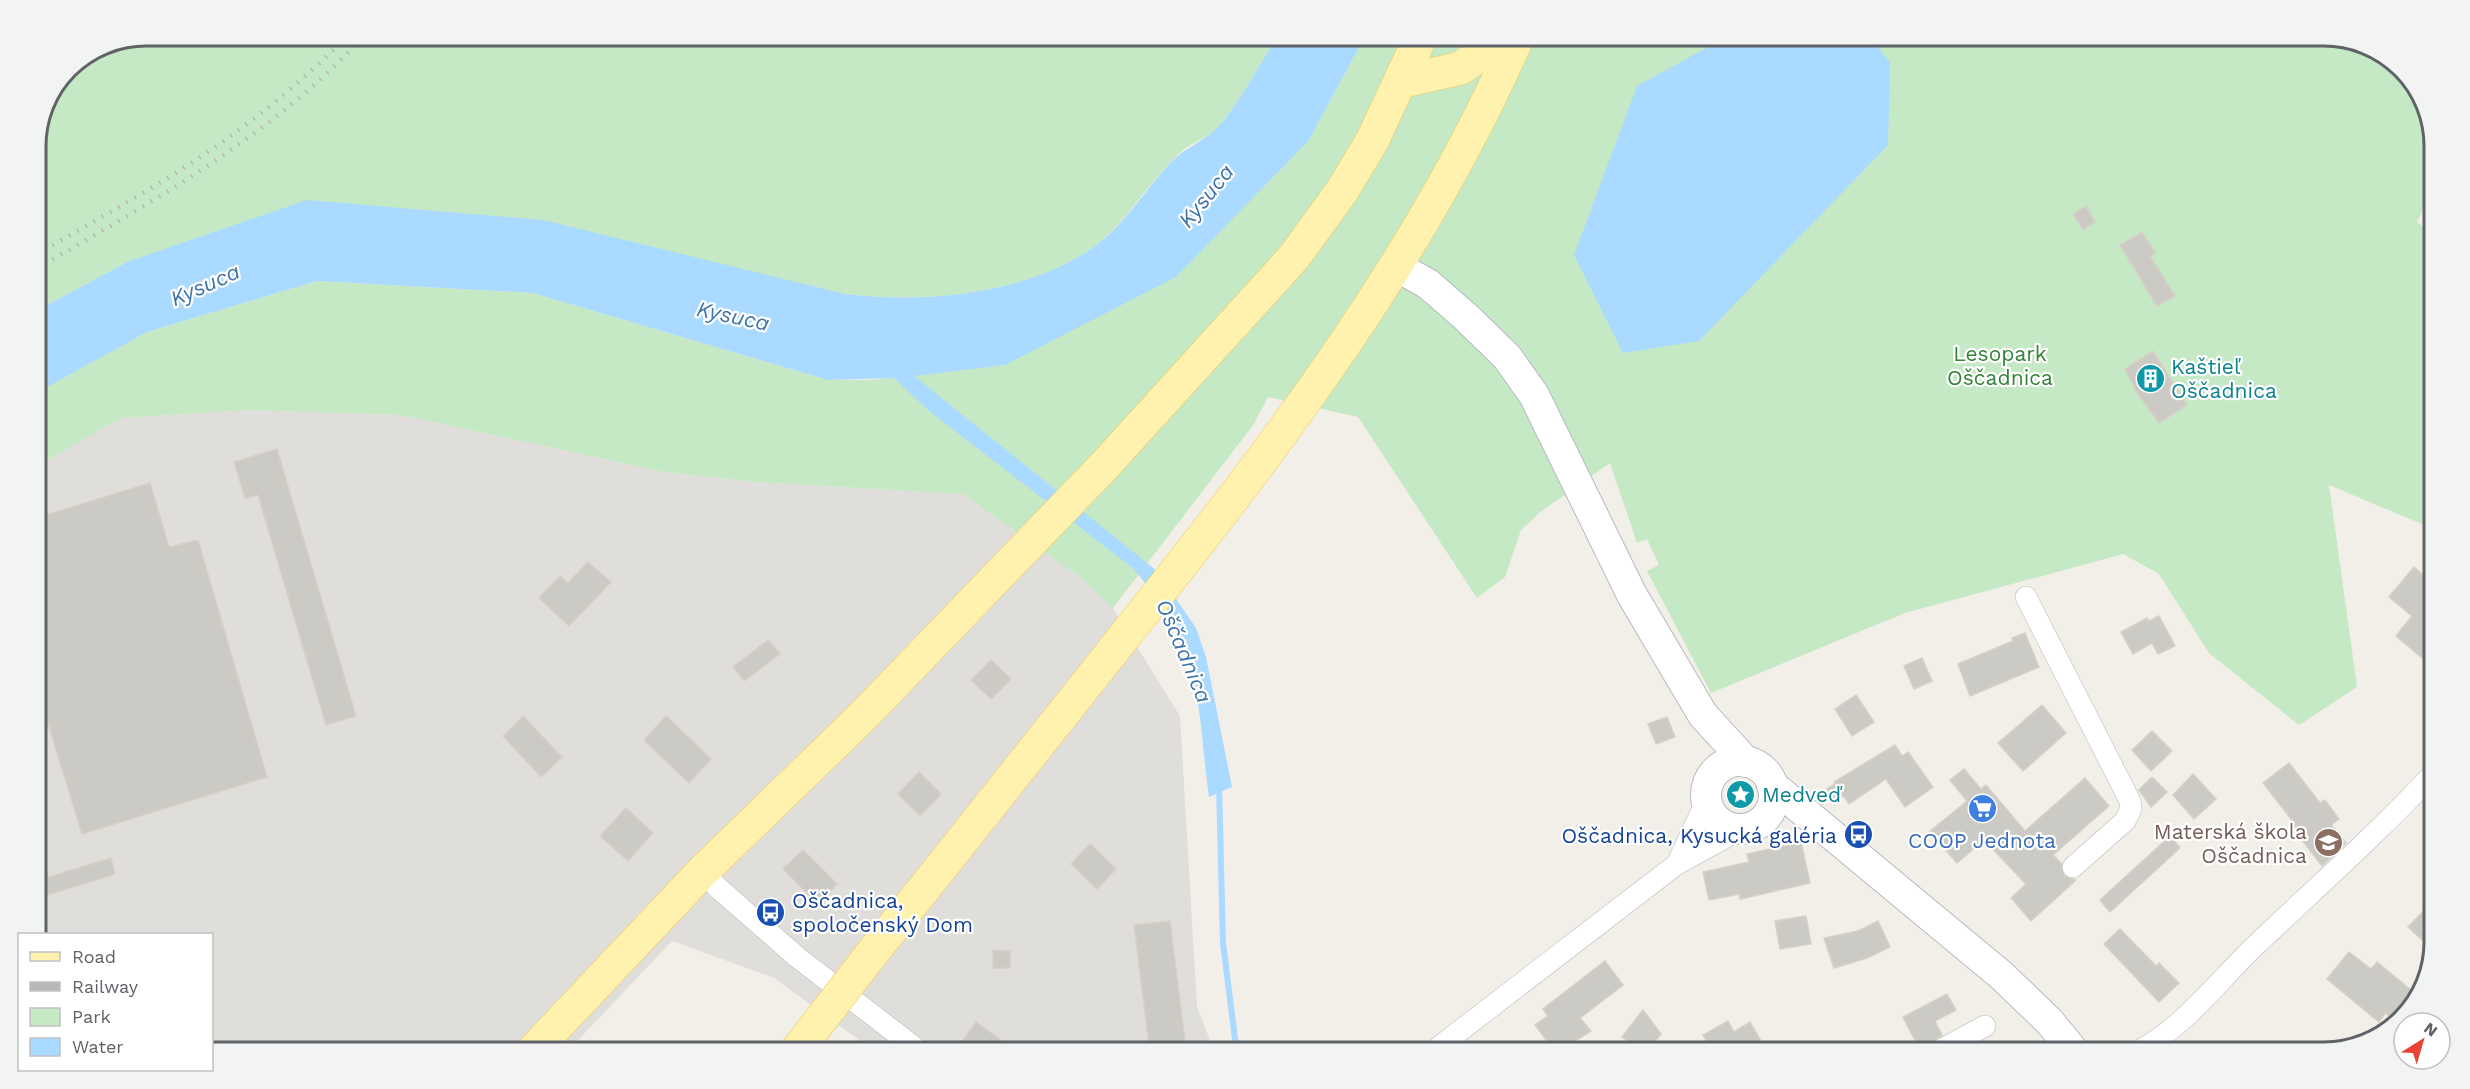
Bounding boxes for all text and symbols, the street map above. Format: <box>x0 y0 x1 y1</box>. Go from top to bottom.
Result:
water label: Kysuca <box>1173 159 1239 233</box>
water label: Kysuca <box>166 259 244 311</box>
water label: Kysuca <box>694 296 772 336</box>
park label: Lesopark Oščadnica <box>1947 341 2053 390</box>
place label: Kaštieľ Oščadnica <box>2171 354 2277 403</box>
building icon: Kaštieľ Oščadnica <box>2134 362 2166 394</box>
water label: Oščadnica <box>1151 595 1217 707</box>
place icon: Medveď <box>1725 778 1757 810</box>
place label: Medveď <box>1762 782 1843 807</box>
supermarket icon: COOP Jednota <box>1966 793 1998 825</box>
bus stop icon: Oščadnica, Kysucká galéria <box>1842 819 1874 851</box>
place label: Materská škola Oščadnica <box>2154 819 2307 868</box>
place label: Oščadnica, Kysucká galéria <box>1561 823 1837 848</box>
school or university icon: Materská škola Oščadnica <box>2312 827 2344 859</box>
place label: COOP Jednota <box>1908 828 2056 853</box>
place label: Oščadnica, spoločenský Dom <box>792 888 973 937</box>
bus stop icon: Oščadnica, spoločenský Dom <box>755 896 787 928</box>
legend <box>18 933 213 1071</box>
text: Road <box>72 946 116 967</box>
text: Railway <box>72 976 139 997</box>
text: Park <box>72 1006 111 1027</box>
north arrow <box>2392 1011 2452 1071</box>
text: N <box>2420 1018 2441 1041</box>
text: Water <box>72 1036 124 1057</box>

